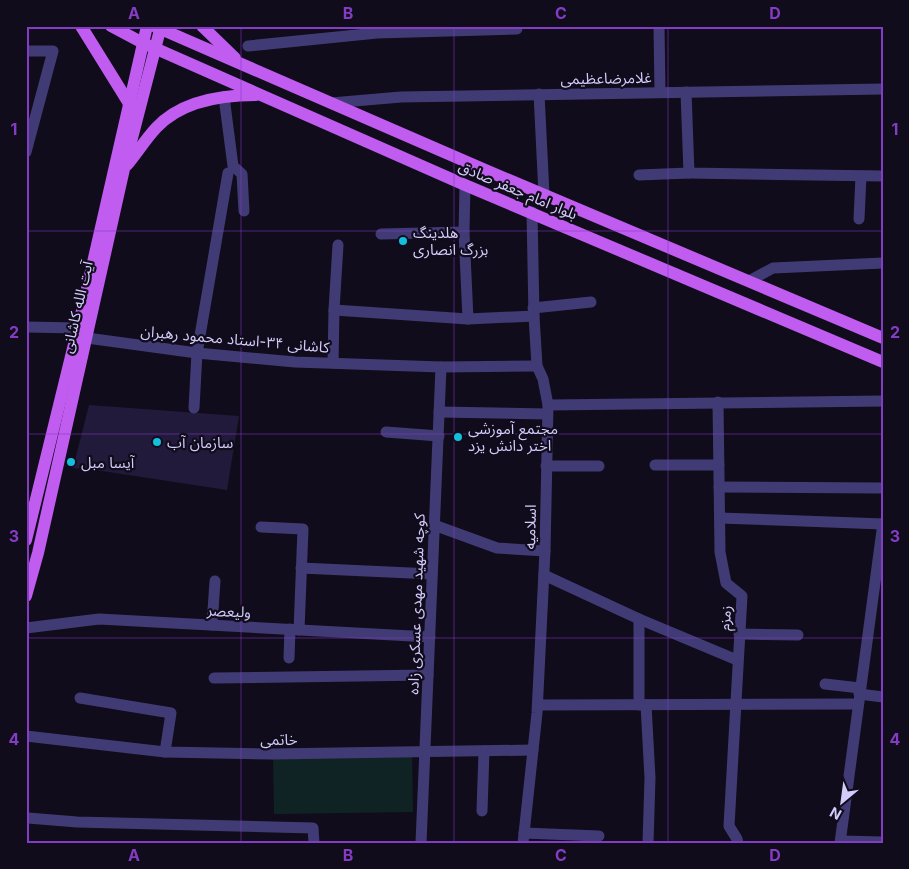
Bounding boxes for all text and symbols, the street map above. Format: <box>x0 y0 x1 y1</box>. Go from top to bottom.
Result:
text: A <box>128 3 140 23</box>
text: B <box>343 3 353 23</box>
text: C <box>555 3 567 23</box>
text: D <box>769 3 781 23</box>
street label: غلامرضاعظیمی <box>560 68 652 88</box>
text: 1 <box>11 119 17 139</box>
text: 1 <box>892 119 898 139</box>
street label: بلوار امام جعفر صادق <box>455 156 580 225</box>
place label: هلدینگ بزرگ انصاری <box>413 223 488 259</box>
marker: هلدینگ بزرگ انصاری <box>397 235 409 247</box>
street label: آیت الله کاشانی <box>57 259 97 355</box>
street label: کاشانی ۳۴-استاد محمود رهبران <box>140 321 331 357</box>
text: 2 <box>9 322 19 342</box>
text: 2 <box>890 322 900 342</box>
place label: مجتمع آموزشی اختر دانش یزد <box>468 419 558 455</box>
marker: مجتمع آموزشی اختر دانش یزد <box>452 431 464 443</box>
place label: سازمان آب <box>167 433 233 452</box>
marker: سازمان آب <box>151 436 163 448</box>
place label: آیسا مبل <box>81 453 135 472</box>
marker: آیسا مبل <box>65 456 77 468</box>
street label: اسلامیه <box>520 504 540 550</box>
street label: کوچه شهید مهدی عسکری زاده <box>403 512 430 695</box>
text: 3 <box>9 526 19 546</box>
text: 3 <box>890 526 900 546</box>
street label: ولیعصر <box>205 600 252 622</box>
street label: زمزم <box>715 605 737 631</box>
text: 4 <box>9 729 20 749</box>
text: 4 <box>890 729 901 749</box>
street label: خاتمی <box>260 730 298 749</box>
north arrow <box>816 776 866 826</box>
text: N <box>827 804 844 824</box>
text: A <box>128 845 140 865</box>
text: B <box>343 845 353 865</box>
text: C <box>555 845 567 865</box>
text: D <box>769 845 781 865</box>

